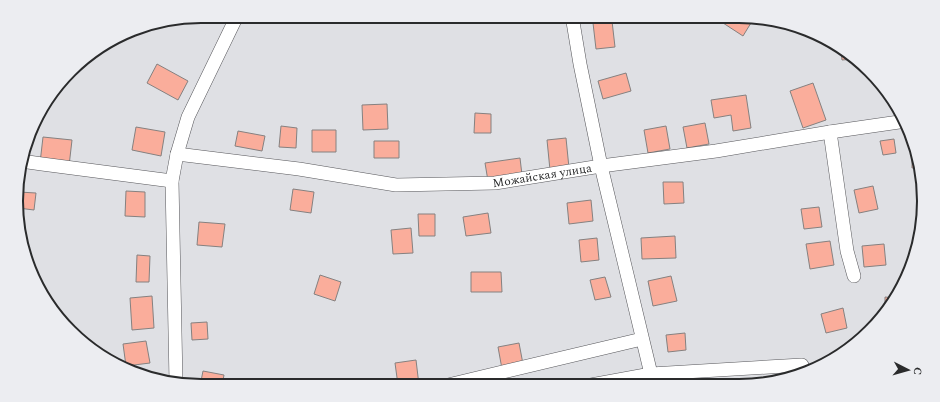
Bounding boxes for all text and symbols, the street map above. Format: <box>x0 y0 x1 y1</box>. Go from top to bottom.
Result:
street label: Можайская улица <box>491 158 593 193</box>
north arrow <box>888 350 928 390</box>
text: С <box>909 366 926 376</box>

